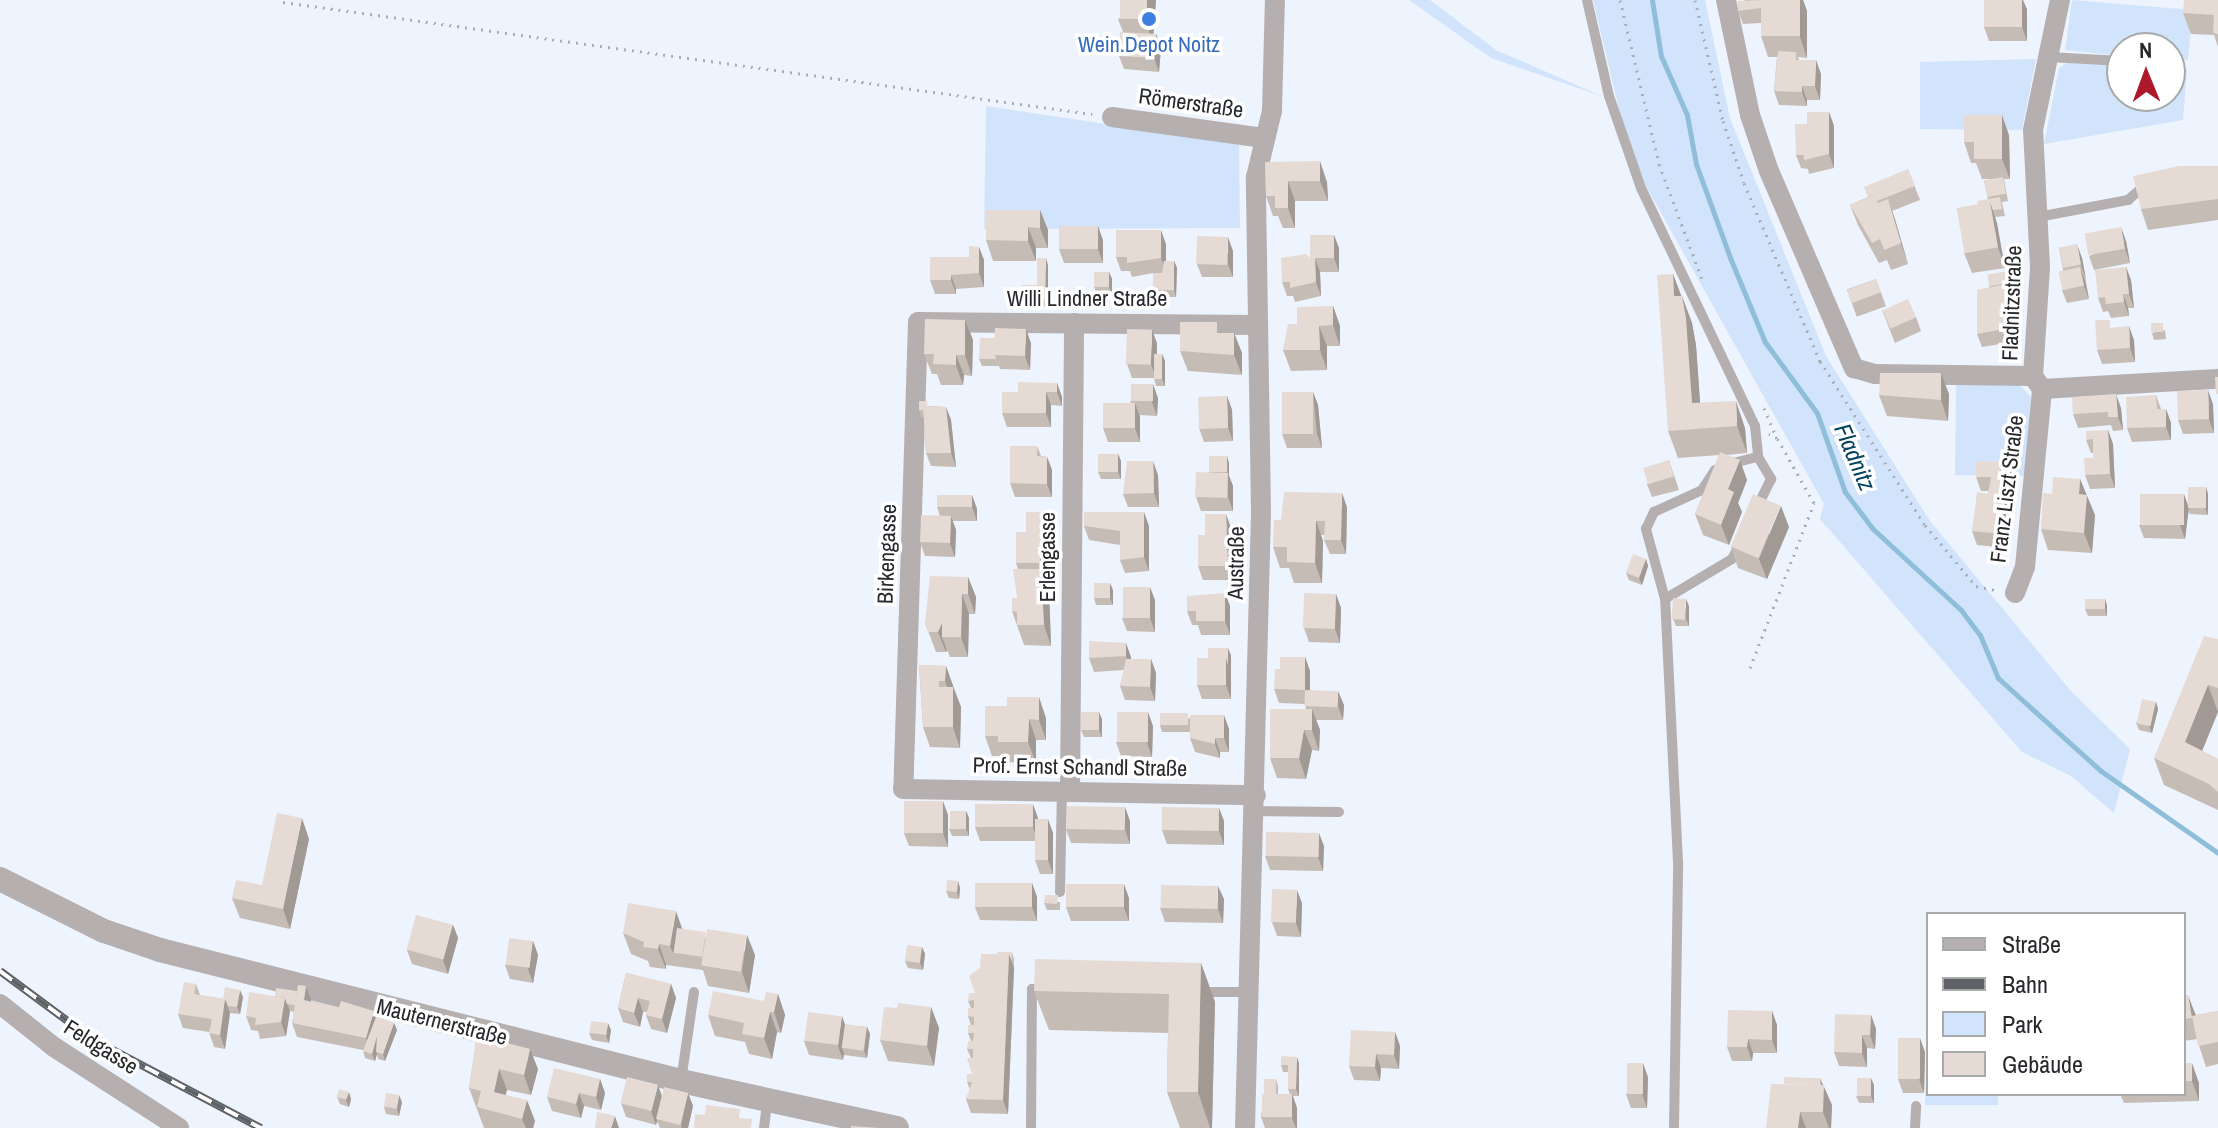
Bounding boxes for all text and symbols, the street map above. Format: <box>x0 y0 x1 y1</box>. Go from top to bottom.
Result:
marker: Wein.Depot Noitz <box>1140 10 1158 28</box>
place label: Wein.Depot Noitz <box>1078 32 1220 58</box>
north arrow <box>2106 32 2186 112</box>
text: N <box>2139 35 2152 65</box>
street label: Römerstraße <box>1137 83 1245 123</box>
street label: Fladnitzstraße <box>1997 245 2027 361</box>
street label: Willi Lindner Straße <box>1007 286 1167 312</box>
street label: Franz Liszt Straße <box>1985 414 2029 564</box>
water label: Fladnitz <box>1828 419 1882 495</box>
street label: Birkengasse <box>872 503 902 605</box>
street label: Erlengasse <box>1035 512 1061 602</box>
street label: Austraße <box>1222 526 1250 600</box>
street label: Prof. Ernst Schandl Straße <box>972 752 1188 782</box>
legend <box>1926 912 2186 1096</box>
text: Straße <box>2002 928 2061 960</box>
text: Bahn <box>2002 968 2048 1000</box>
street label: Mauternerstraße <box>374 993 510 1051</box>
text: Park <box>2002 1008 2042 1040</box>
street label: Feldgasse <box>59 1014 143 1080</box>
text: Gebäude <box>2002 1048 2083 1080</box>

